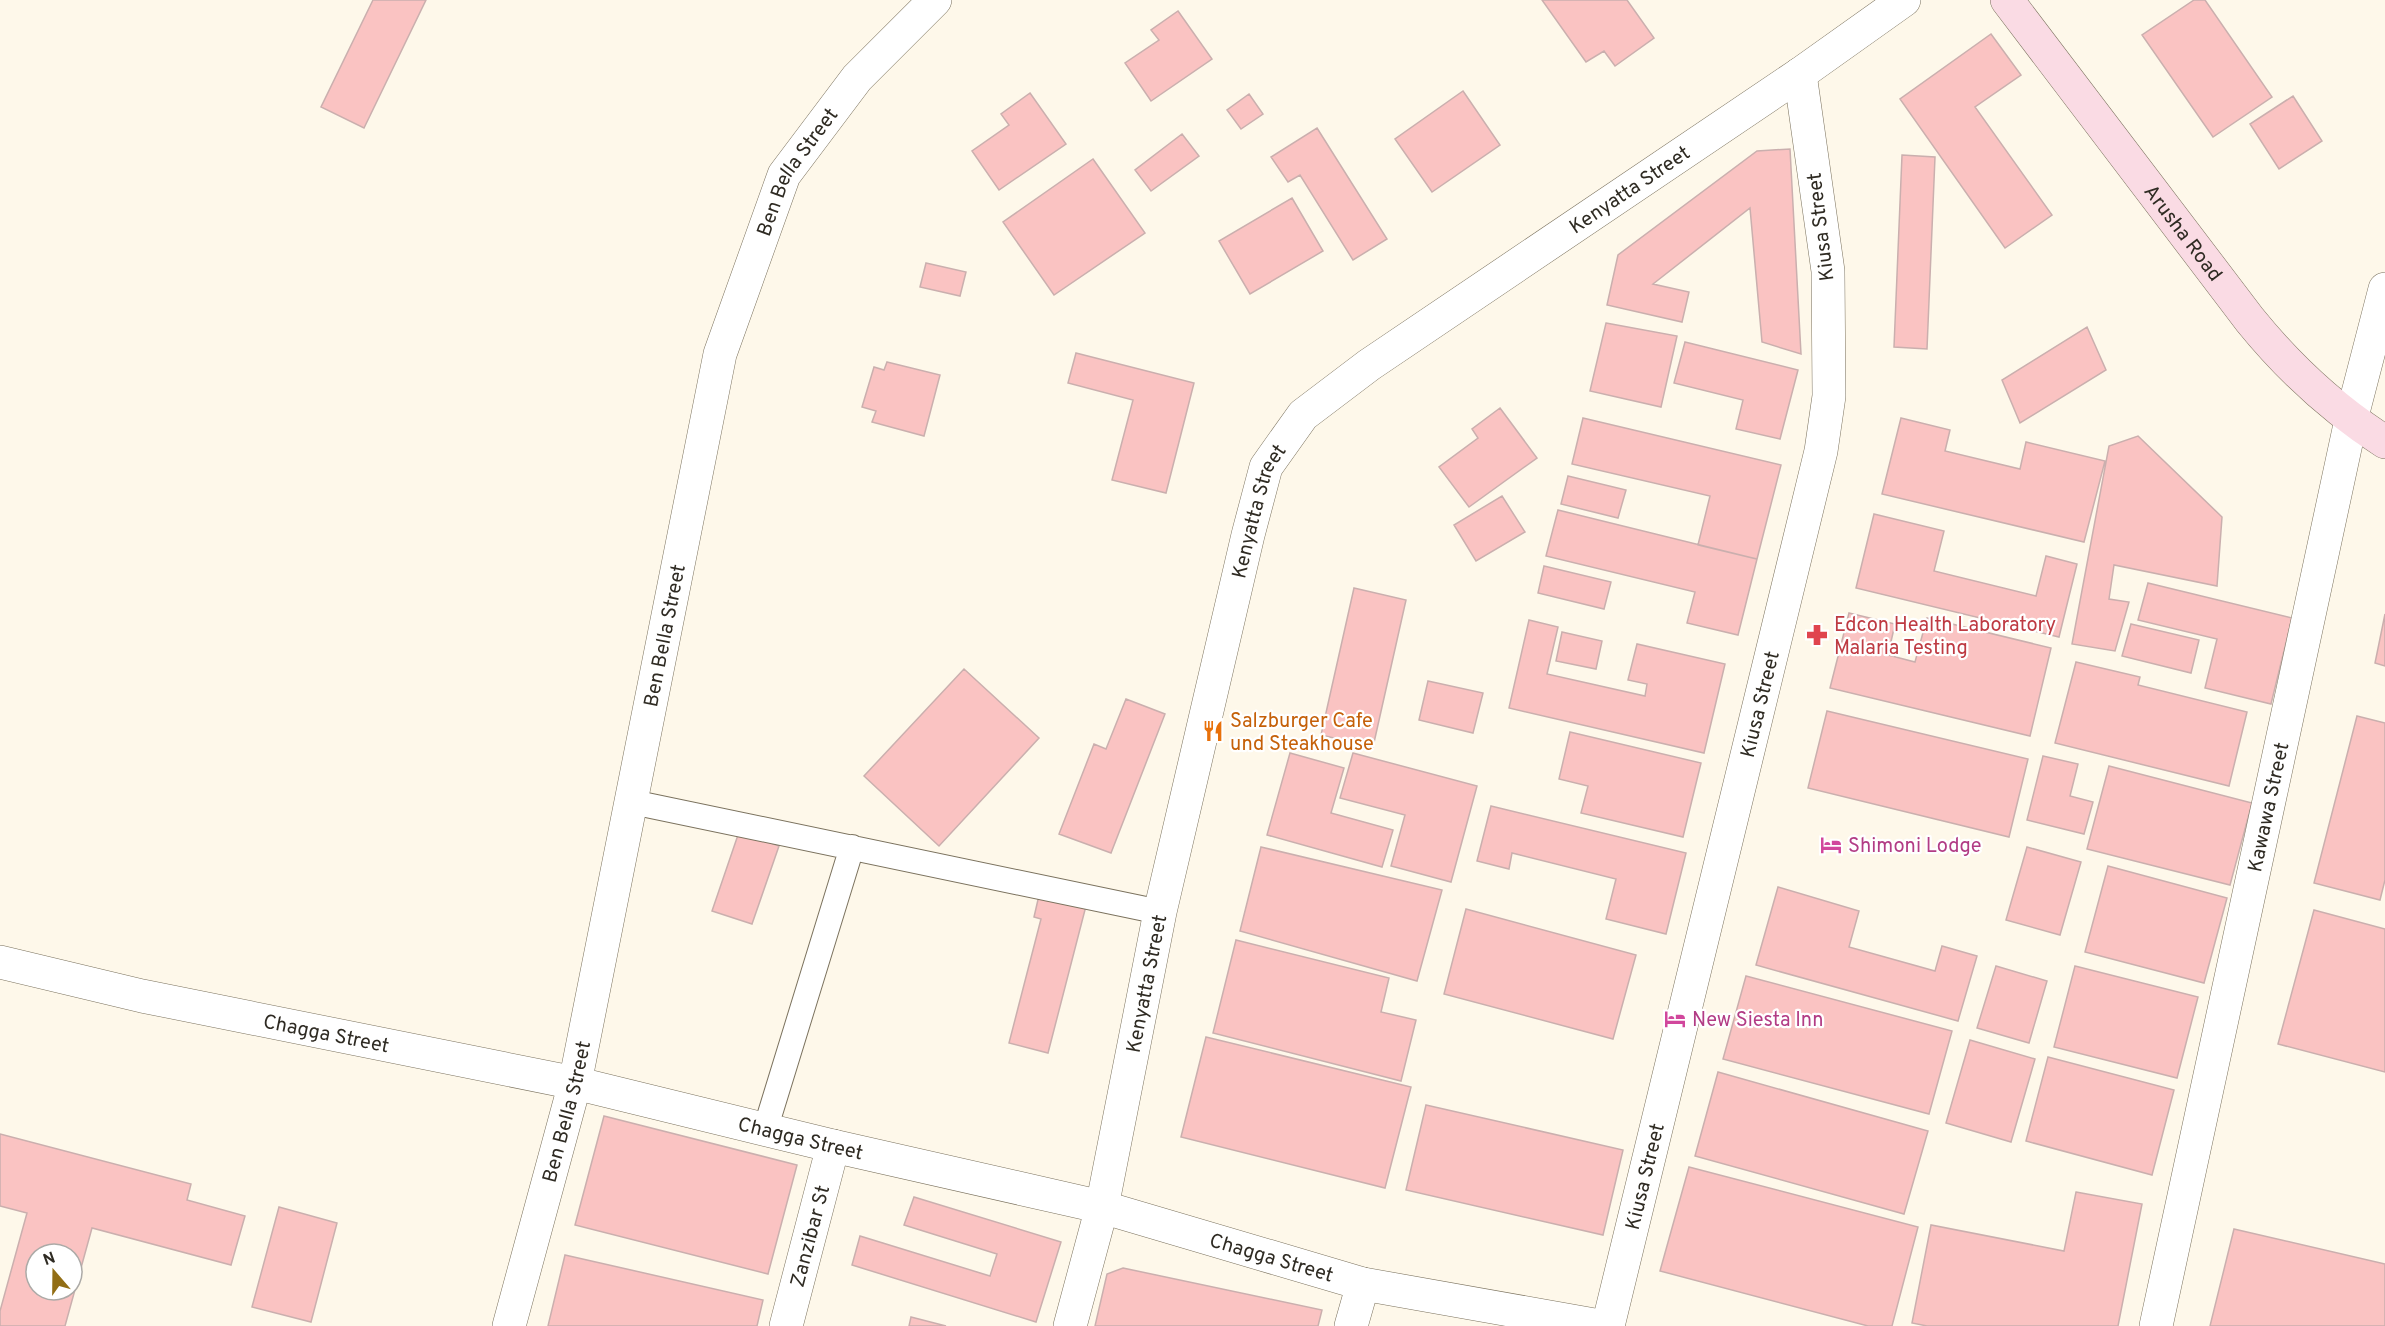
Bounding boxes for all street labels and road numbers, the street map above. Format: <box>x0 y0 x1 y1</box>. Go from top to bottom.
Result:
street label: Ben Bella Street <box>752 103 845 240</box>
street label: Kenyatta Street <box>1565 141 1696 241</box>
street label: Kiusa Street <box>1802 171 1842 282</box>
street label: Arusha Road <box>2137 180 2227 287</box>
street label: Kenyatta Street <box>1227 440 1293 581</box>
street label: Ben Bella Street <box>639 562 693 710</box>
street label: Kiusa Street <box>1736 649 1787 761</box>
street label: Kawawa Street <box>2243 740 2296 875</box>
street label: Kenyatta Street <box>1122 913 1174 1055</box>
street label: Chagga Street <box>261 1010 391 1060</box>
street label: Ben Bella Street <box>538 1039 598 1186</box>
street label: Chagga Street <box>735 1112 865 1167</box>
street label: Kiusa Street <box>1621 1121 1672 1233</box>
street label: Zanzibar St <box>786 1183 837 1290</box>
street label: Chagga Street <box>1206 1228 1336 1290</box>

